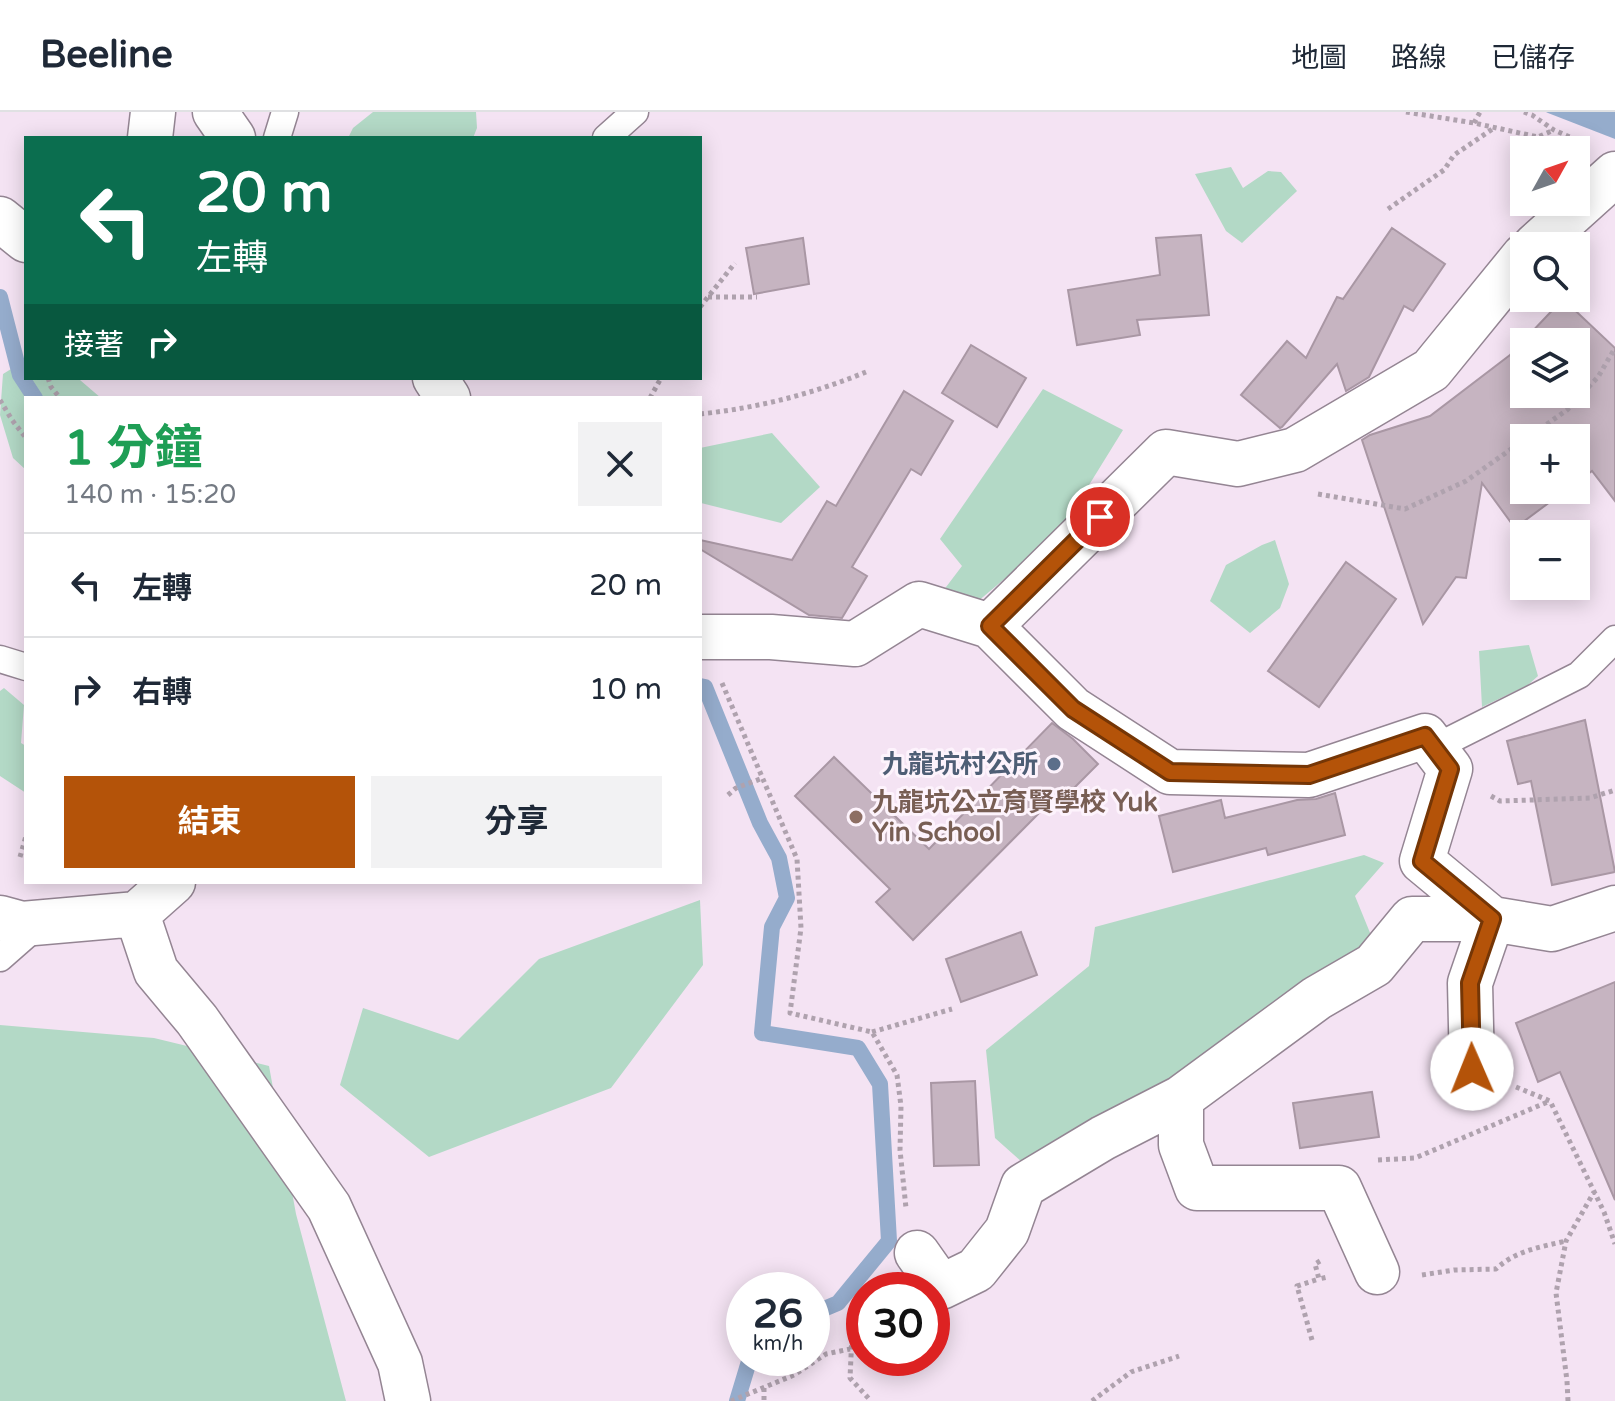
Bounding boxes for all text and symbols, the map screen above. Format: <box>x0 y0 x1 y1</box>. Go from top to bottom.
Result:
text: Beeline <box>40 32 173 78</box>
text: 地圖 <box>1291 41 1347 75</box>
text: 路線 <box>1391 41 1447 75</box>
text: 已儲存 <box>1491 41 1575 75</box>
north arrow <box>1510 136 1590 216</box>
map controls <box>1510 136 1590 600</box>
text: 20 m <box>196 160 332 227</box>
icon: left <box>64 168 168 272</box>
button: search <box>1510 232 1590 312</box>
text: 左轉 <box>196 237 268 280</box>
icon: right <box>140 320 184 364</box>
text: 接著 <box>64 327 124 364</box>
button: layers <box>1510 328 1590 408</box>
text: 1 分鐘 <box>64 420 203 478</box>
button: close <box>578 422 662 506</box>
button: + <box>1510 424 1590 504</box>
text: 140 m · 15:20 <box>64 479 236 510</box>
pin <box>1066 483 1134 551</box>
icon: arrive <box>1078 495 1122 539</box>
button: − <box>1510 520 1590 600</box>
icon: left <box>64 563 108 607</box>
text: 20 m <box>589 567 662 604</box>
text: 左轉 <box>132 570 192 607</box>
icon: right <box>64 667 108 711</box>
text: 10 m <box>589 671 662 708</box>
text: 右轉 <box>132 674 192 711</box>
place label: 九龍坑村公所 <box>882 749 1038 780</box>
marker: 九龍坑村公所 <box>1045 755 1063 773</box>
button: 結束 <box>64 776 355 868</box>
button: 分享 <box>371 776 662 868</box>
place label: 九龍坑公立育賢學校 Yuk Yin School <box>872 787 1158 848</box>
marker: 九龍坑公立育賢學校 Yuk Yin School <box>847 808 865 826</box>
position arrow <box>1430 1027 1514 1111</box>
speed limit sign: 30 <box>846 1272 950 1376</box>
text: 26 <box>753 1290 803 1338</box>
text: km/h <box>753 1332 803 1356</box>

